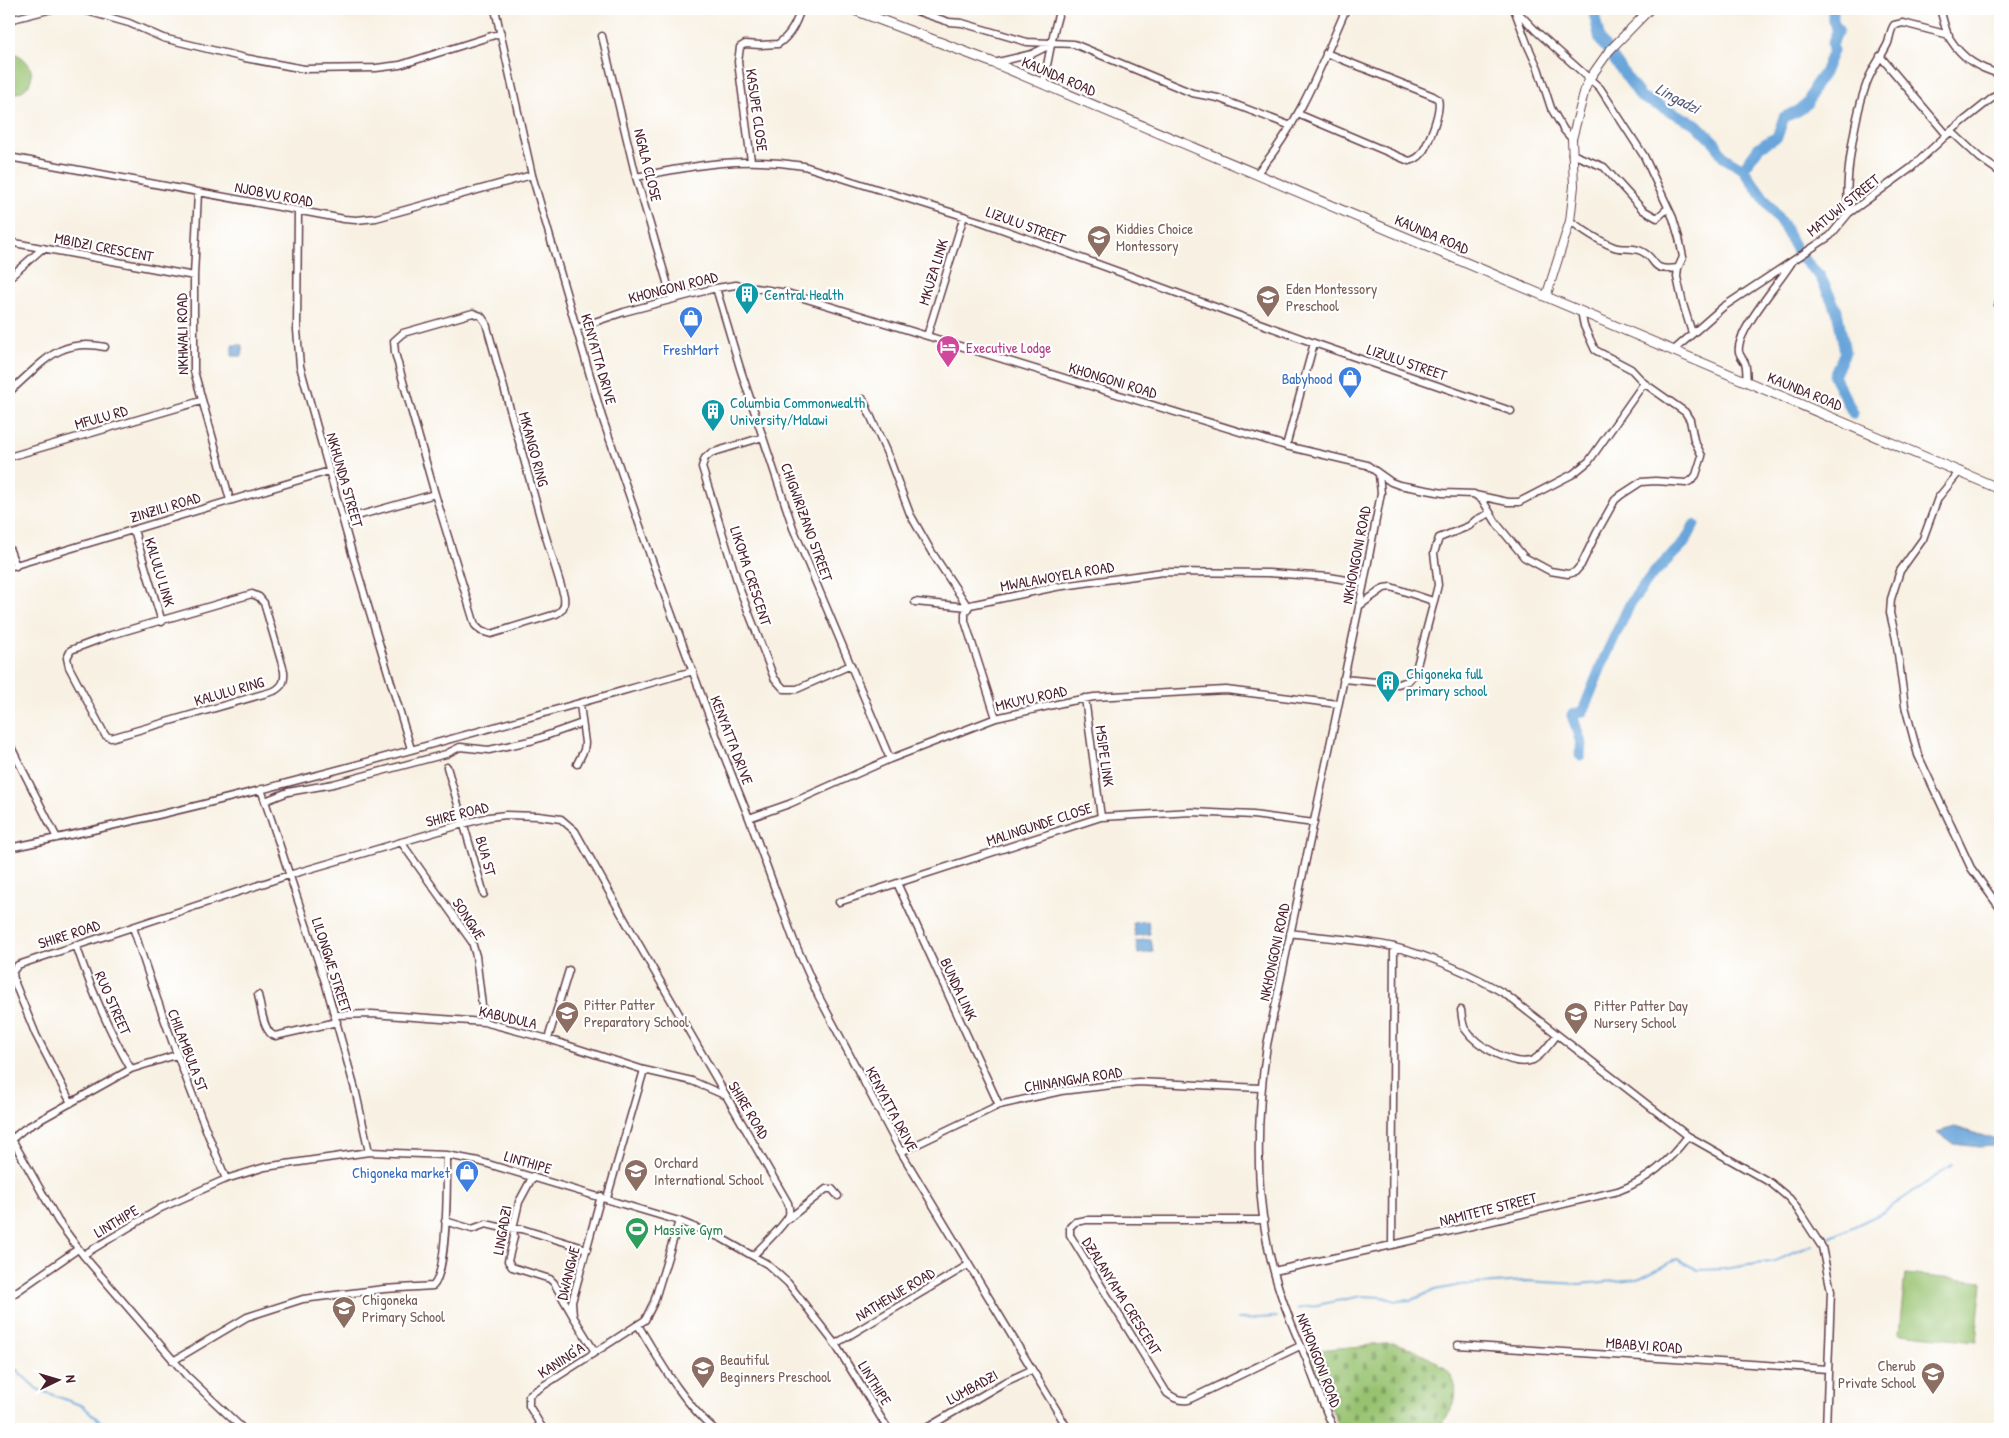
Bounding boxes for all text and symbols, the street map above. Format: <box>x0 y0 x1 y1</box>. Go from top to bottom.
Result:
street label: KAUNDA ROAD <box>1019 51 1100 101</box>
street label: KASUPE CLOSE <box>741 67 773 153</box>
water label: Lingadzi <box>1652 77 1705 119</box>
street label: NGALA CLOSE <box>629 126 667 204</box>
street label: MATUWI STREET <box>1802 168 1885 241</box>
street label: NJOBVU ROAD <box>233 176 316 212</box>
street label: LIZULU STREET <box>983 201 1070 249</box>
street label: KAUNDA ROAD <box>1392 209 1473 259</box>
place label: Kiddies Choice Montessory <box>1116 218 1193 256</box>
school or university icon: Kiddies Choice Montessory <box>1086 224 1112 258</box>
street label: MBIDZI CRESCENT <box>53 227 156 267</box>
street label: MKUZA LINK <box>913 236 953 308</box>
street label: KHONGONI ROAD <box>626 266 721 308</box>
place label: Eden Montessory Preschool <box>1286 278 1377 316</box>
building icon: Central Health <box>734 281 760 315</box>
place label: Central Health <box>764 284 844 305</box>
school or university icon: Eden Montessory Preschool <box>1255 284 1281 318</box>
street label: NKHWALI ROAD <box>171 292 193 375</box>
shop icon: FreshMart <box>678 305 704 339</box>
street label: KENYATTA DRIVE <box>576 311 622 407</box>
hotel icon: Executive Lodge <box>935 334 961 368</box>
place label: Executive Lodge <box>966 337 1051 358</box>
place label: FreshMart <box>662 339 719 360</box>
street label: LIZULU STREET <box>1364 339 1451 386</box>
street label: KHONGONI ROAD <box>1066 357 1161 404</box>
shop icon: Babyhood <box>1337 365 1363 399</box>
street label: KAUNDA ROAD <box>1764 366 1846 416</box>
place label: Babyhood <box>1282 368 1332 389</box>
place label: Columbia Commonwealth University/Malawi <box>730 392 865 430</box>
building icon: Columbia Commonwealth University/Malawi <box>700 398 726 432</box>
street label: MFULU RD <box>72 399 131 435</box>
street label: MKANGO RING <box>514 409 554 489</box>
street label: NKHUNDA STREET <box>321 430 369 531</box>
street label: CHIGWIRIZANO STREET <box>776 460 839 585</box>
street label: ZINZILI ROAD <box>127 486 204 528</box>
street label: NKHONGONI ROAD <box>1336 503 1376 606</box>
street label: LIKOMA CRESCENT <box>725 524 777 629</box>
street label: KALULU LINK <box>140 535 180 609</box>
street label: MWALAWOYELA ROAD <box>998 556 1116 596</box>
place label: Chigoneka full primary school <box>1406 663 1487 701</box>
building icon: Chigoneka full primary school <box>1375 669 1401 703</box>
street label: KALULU RING <box>192 671 267 711</box>
street label: MKUYU ROAD <box>993 679 1070 716</box>
street label: KENYATTA DRIVE <box>705 692 759 788</box>
street label: MSIPE LINK <box>1090 724 1120 788</box>
street label: SHIRE ROAD <box>423 796 491 832</box>
street label: MALINGUNDE CLOSE <box>984 797 1095 851</box>
street label: BUA ST <box>470 834 502 879</box>
street label: SONGWE <box>448 894 491 944</box>
street label: NKHONGONI ROAD <box>1253 900 1295 1003</box>
street label: SHIRE ROAD <box>35 914 103 954</box>
street label: LILONGWE STREET <box>307 915 358 1016</box>
street label: BUNDA LINK <box>935 954 983 1024</box>
street label: RUO STREET <box>90 968 137 1039</box>
place label: Pitter Patter Preparatory School <box>584 994 689 1032</box>
place label: Pitter Patter Day Nursery School <box>1594 995 1688 1033</box>
street label: KABUDULA <box>477 1000 540 1034</box>
school or university icon: Pitter Patter Preparatory School <box>554 1000 580 1034</box>
school or university icon: Pitter Patter Day Nursery School <box>1563 1001 1589 1035</box>
street label: CHILAMBULA ST <box>163 1006 214 1095</box>
street label: CHINANGWA ROAD <box>1023 1061 1124 1097</box>
street label: KENYATTA DRIVE <box>861 1063 923 1156</box>
street label: SHIRE ROAD <box>724 1077 775 1144</box>
street label: LINTHIPE <box>502 1145 555 1179</box>
place label: Orchard International School <box>654 1152 764 1190</box>
school or university icon: Orchard International School <box>623 1158 649 1192</box>
shop icon: Chigoneka market <box>454 1159 480 1193</box>
place label: Chigoneka market <box>352 1162 451 1183</box>
street label: NAMITETE STREET <box>1437 1187 1540 1231</box>
street label: LINTHIPE <box>90 1199 143 1242</box>
street label: LINGADZI <box>487 1204 517 1256</box>
sports icon: Massive Gym <box>624 1216 650 1250</box>
place label: Massive Gym <box>654 1219 723 1240</box>
street label: DZALANYAMA CRESCENT <box>1077 1233 1167 1360</box>
street label: DWANGWE <box>551 1244 585 1302</box>
street label: NATHENJE ROAD <box>851 1262 939 1326</box>
place label: Chigoneka Primary School <box>362 1289 445 1327</box>
school or university icon: Chigoneka Primary School <box>331 1295 357 1329</box>
street label: NKHONGONI ROAD <box>1291 1310 1347 1411</box>
street label: MBABVI ROAD <box>1605 1332 1684 1358</box>
street label: KANING'A <box>534 1337 589 1383</box>
place label: Beautiful Beginners Preschool <box>720 1349 831 1387</box>
school or university icon: Beautiful Beginners Preschool <box>690 1355 716 1389</box>
place label: Cherub Private School <box>1838 1355 1916 1393</box>
north arrow <box>32 1356 82 1406</box>
street label: LINTHIPE <box>853 1357 897 1409</box>
school or university icon: Cherub Private School <box>1920 1361 1946 1395</box>
street label: LUMBADZI <box>942 1364 1002 1410</box>
text: N <box>62 1374 81 1384</box>

